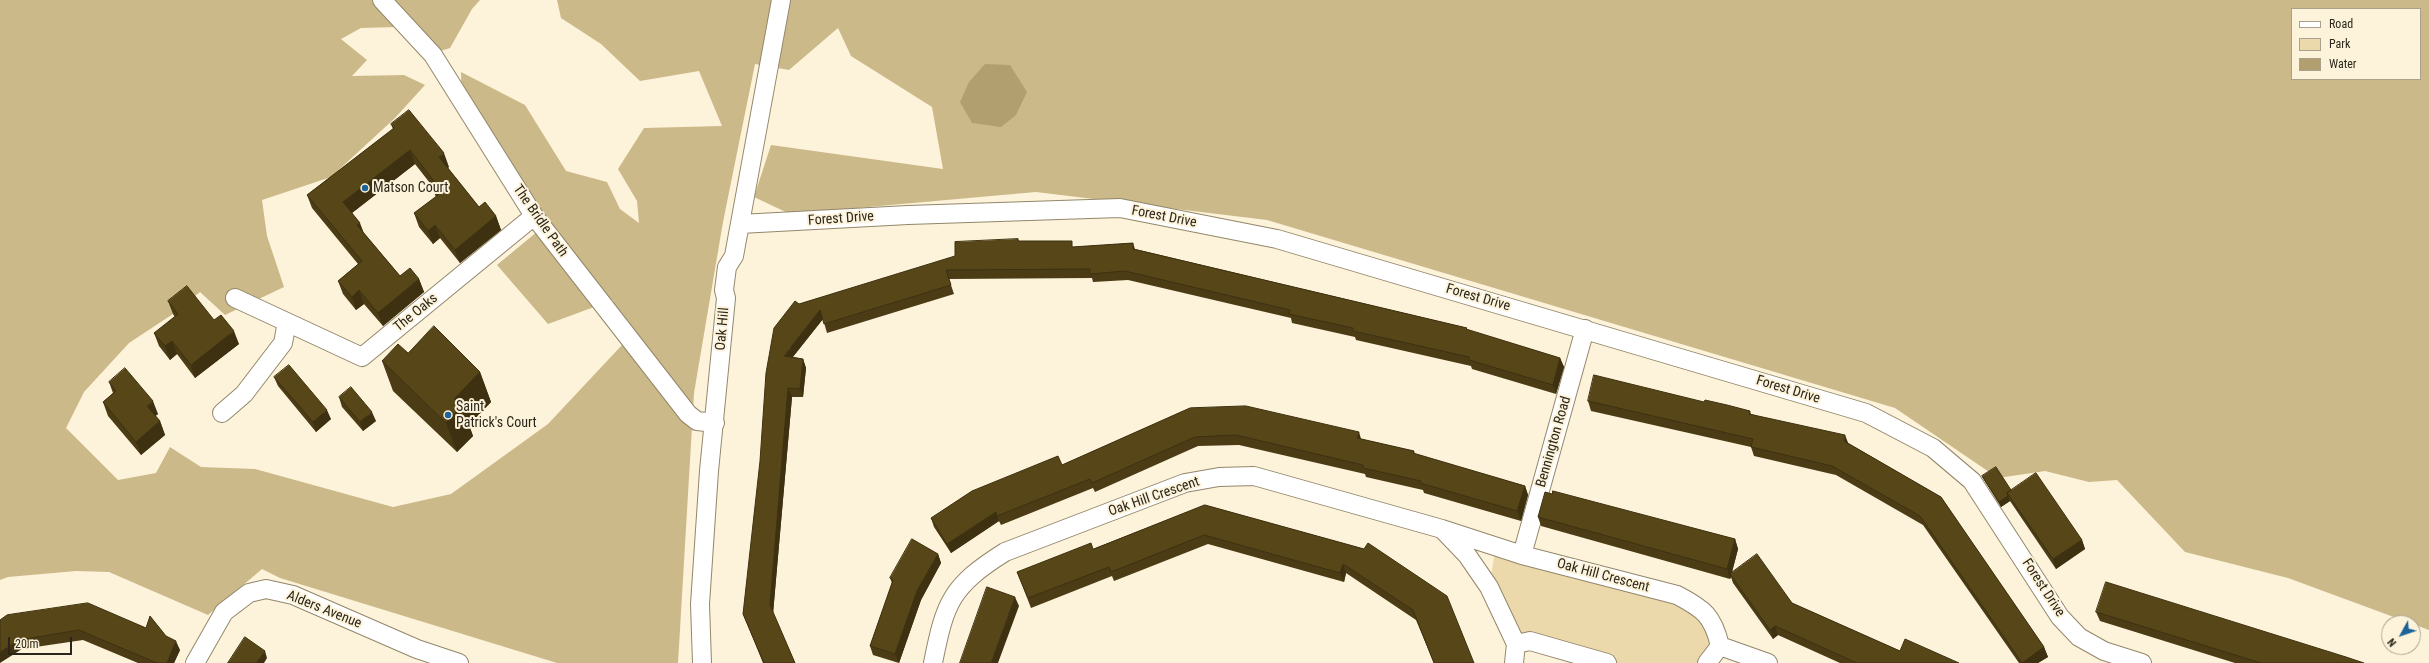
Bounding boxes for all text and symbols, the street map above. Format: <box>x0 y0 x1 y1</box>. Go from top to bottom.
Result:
legend <box>2291 8 2421 80</box>
text: Road <box>2329 17 2353 31</box>
text: Park <box>2329 37 2350 51</box>
text: Water <box>2329 57 2357 71</box>
place label: Matson Court <box>373 180 448 196</box>
street label: The Bridle Path <box>509 182 571 260</box>
marker: Matson Court <box>360 183 370 193</box>
street label: Forest Drive <box>1130 202 1198 232</box>
street label: Forest Drive <box>808 208 874 230</box>
street label: Forest Drive <box>1444 281 1512 315</box>
street label: The Oaks <box>391 290 441 336</box>
street label: Oak Hill <box>713 307 733 351</box>
street label: Forest Drive <box>1754 372 1822 408</box>
street label: Bennington Road <box>1533 395 1575 489</box>
place label: Saint Patrick's Court <box>456 399 537 432</box>
marker: Saint Patrick's Court <box>443 410 453 420</box>
street label: Oak Hill Crescent <box>1106 474 1202 520</box>
street label: Oak Hill Crescent <box>1555 556 1651 596</box>
street label: Forest Drive <box>2018 556 2068 620</box>
street label: Alders Avenue <box>284 587 364 633</box>
north arrow <box>2381 615 2421 655</box>
scale bar <box>10 629 74 655</box>
text: N <box>2385 636 2399 649</box>
text: 20 m <box>15 637 39 651</box>

